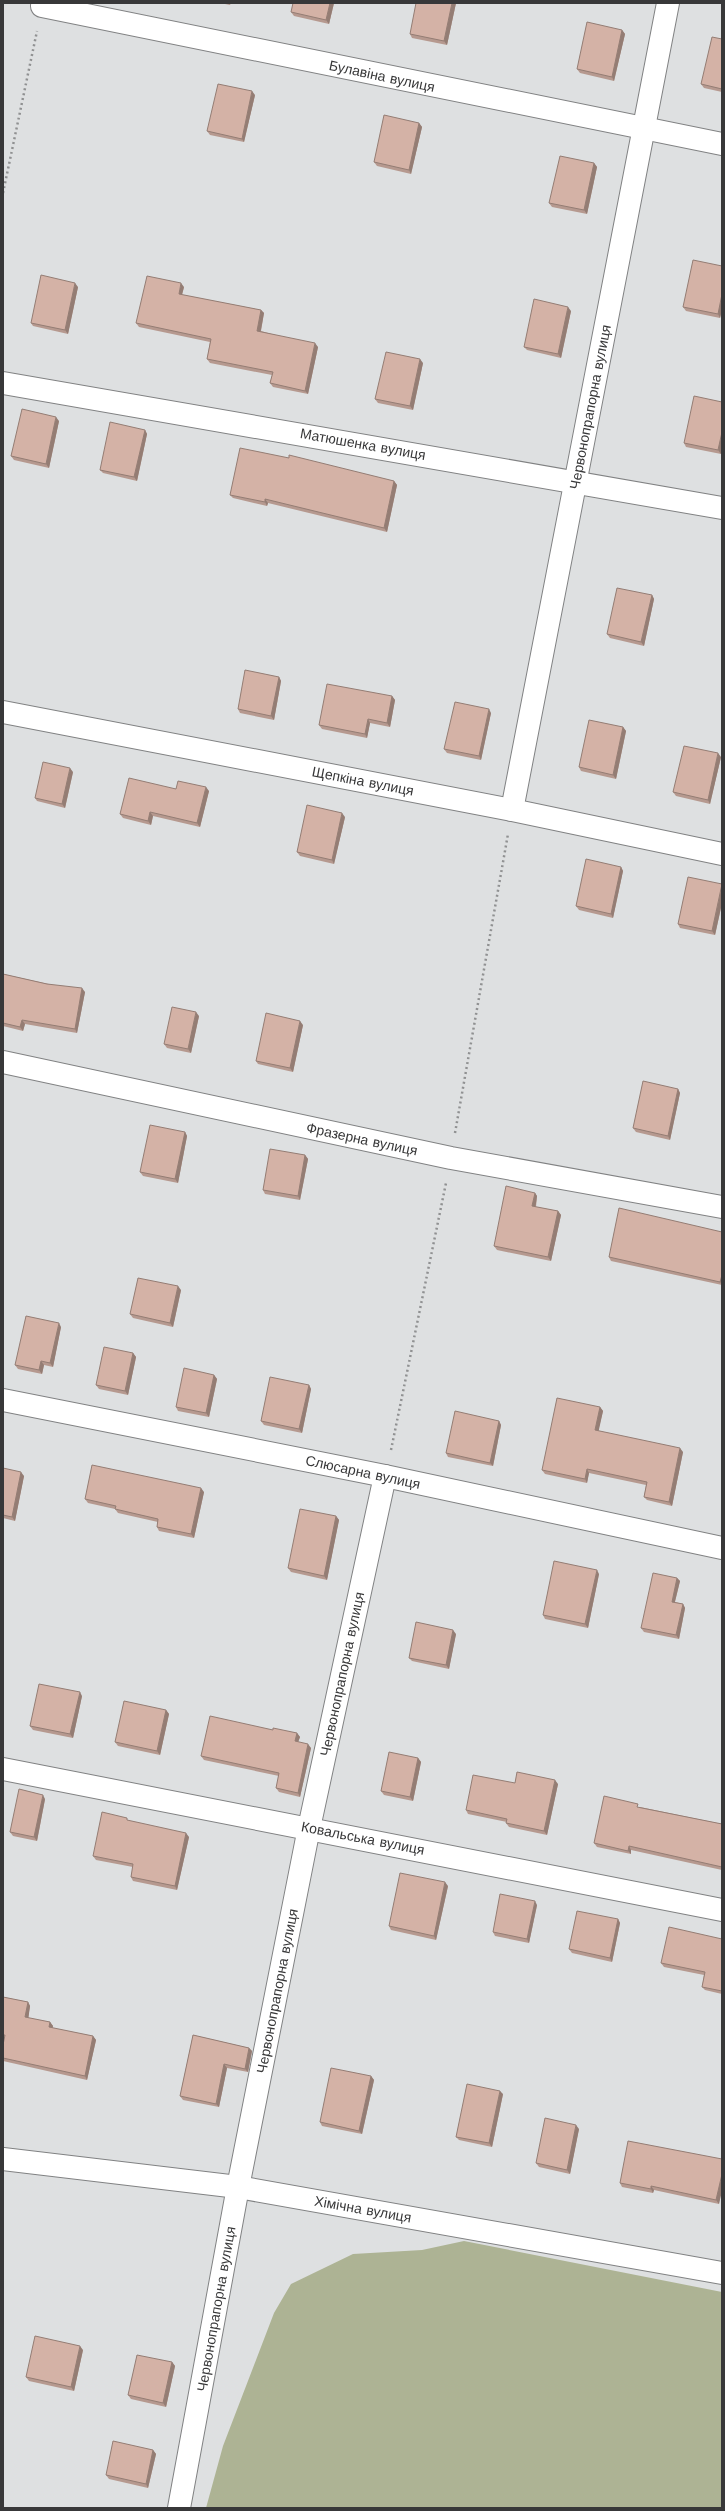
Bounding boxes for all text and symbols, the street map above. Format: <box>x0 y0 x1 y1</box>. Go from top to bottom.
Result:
street label: Булавіна вулиця <box>328 57 436 95</box>
street label: Червонопрапорна вулиця <box>566 323 614 491</box>
street label: Матюшенка вулиця <box>299 425 427 463</box>
street label: Щепкіна вулиця <box>311 763 415 799</box>
street label: Фразерна вулиця <box>305 1119 419 1159</box>
street label: Слюсарна вулиця <box>304 1452 422 1492</box>
street label: Червонопрапорна вулиця <box>317 1590 367 1758</box>
street label: Ковальська вулиця <box>300 1818 426 1858</box>
street label: Червонопрапорна вулиця <box>253 1907 301 2075</box>
street label: Хімічна вулиця <box>313 2193 413 2225</box>
street label: Червонопрапорна вулиця <box>194 2225 238 2393</box>

